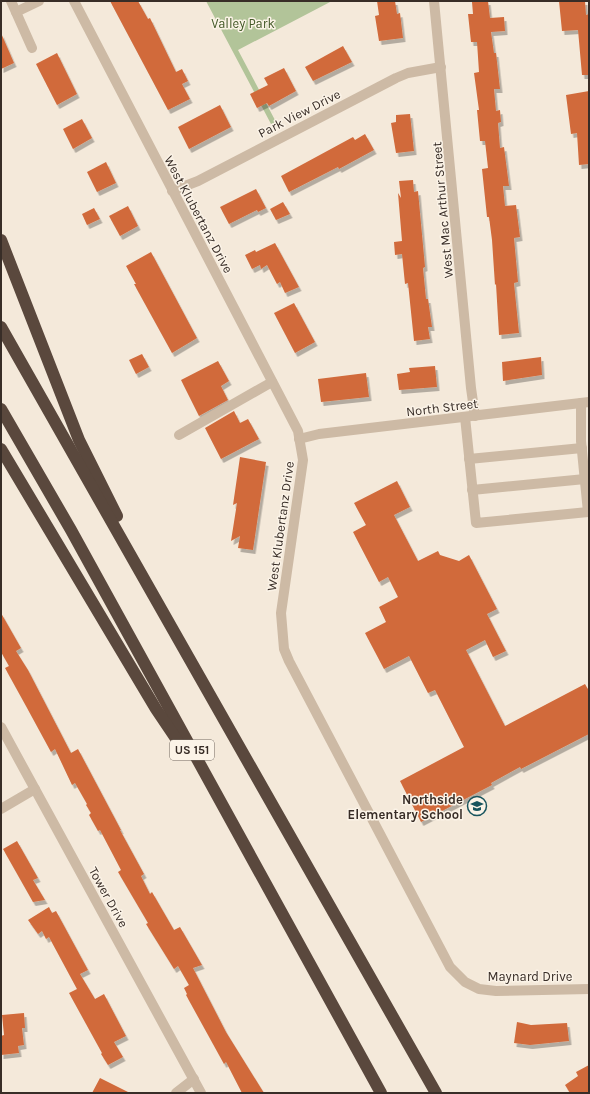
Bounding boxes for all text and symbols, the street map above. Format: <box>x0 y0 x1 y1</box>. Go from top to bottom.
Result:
park label: Valley Park <box>211 16 275 31</box>
street label: Park View Drive <box>256 86 343 141</box>
street label: West Mac Arthur Street <box>429 141 456 279</box>
street label: West Klubertanz Drive <box>161 153 236 276</box>
street label: North Street <box>405 396 479 419</box>
street label: West Klubertanz Drive <box>264 460 297 592</box>
road number: US 151 <box>170 740 214 760</box>
place label: Northside Elementary School <box>348 792 463 822</box>
school or university icon: Northside Elementary School <box>466 795 488 817</box>
street label: Tower Drive <box>86 864 131 930</box>
street label: Maynard Drive <box>487 969 573 984</box>

